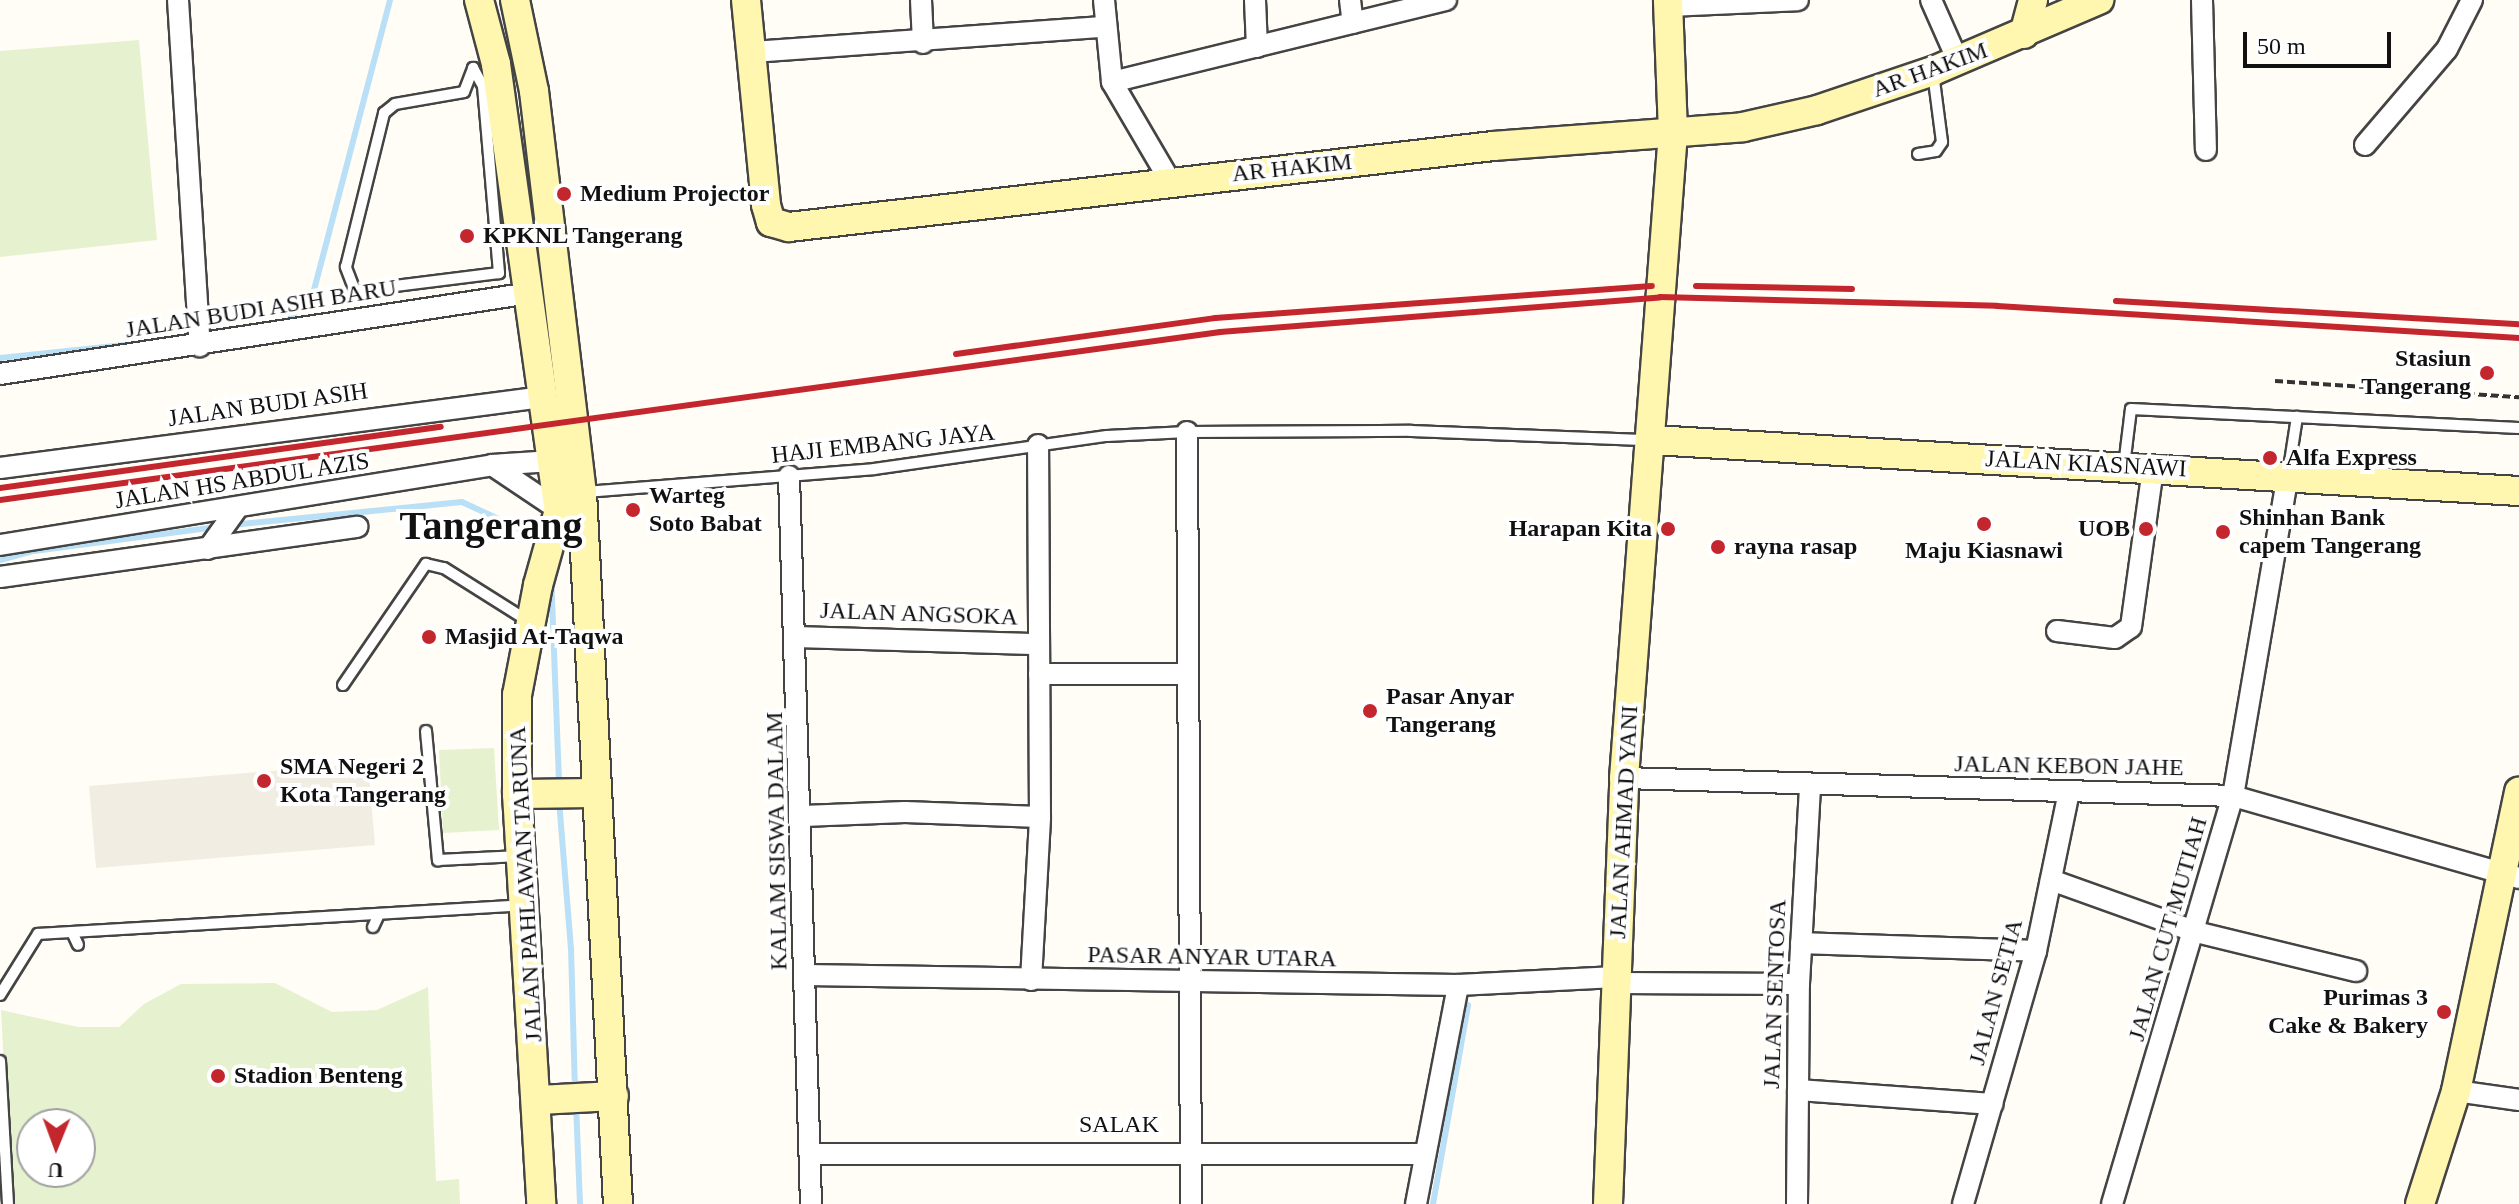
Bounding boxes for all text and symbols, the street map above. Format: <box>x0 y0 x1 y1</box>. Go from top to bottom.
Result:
scale bar <box>2247 16 2395 66</box>
text: 50 m <box>2257 33 2306 59</box>
street label: AR HAKIM <box>1868 36 1992 104</box>
street label: AR HAKIM <box>1230 147 1354 189</box>
place label: Medium Projector <box>580 180 769 208</box>
marker: Medium Projector <box>555 185 573 203</box>
place label: KPKNL Tangerang <box>483 222 684 250</box>
marker: KPKNL Tangerang <box>458 227 476 245</box>
street label: JALAN BUDI ASIH BARU <box>123 273 399 345</box>
place label: Stasiun Tangerang <box>2361 345 2471 401</box>
marker: Stasiun Tangerang <box>2478 364 2496 382</box>
street label: JALAN BUDI ASIH <box>166 377 370 433</box>
street label: HAJI EMBANG JAYA <box>770 418 996 470</box>
street label: JALAN KIASNAWI <box>1985 444 2187 484</box>
place label: Alfa Express <box>2286 444 2417 472</box>
street label: JALAN HS ABDUL AZIS <box>111 446 373 516</box>
marker: Alfa Express <box>2261 449 2279 467</box>
place label: Warteg Soto Babat <box>649 482 762 538</box>
marker: Warteg Soto Babat <box>624 501 642 519</box>
district label: Tangerang <box>399 502 583 550</box>
place label: Shinhan Bank capem Tangerang <box>2239 504 2421 560</box>
place label: Harapan Kita <box>1509 515 1652 543</box>
marker: Maju Kiasnawi <box>1975 515 1993 533</box>
place label: UOB <box>2078 515 2130 543</box>
marker: Harapan Kita <box>1659 520 1677 538</box>
marker: UOB <box>2137 520 2155 538</box>
marker: Shinhan Bank capem Tangerang <box>2214 523 2232 541</box>
place label: rayna rasap <box>1734 533 1857 561</box>
place label: Maju Kiasnawi <box>1905 537 2063 565</box>
marker: rayna rasap <box>1709 538 1727 556</box>
street label: JALAN ANGSOKA <box>819 596 1019 632</box>
place label: Masjid At-Taqwa <box>445 623 625 651</box>
marker: Masjid At-Taqwa <box>420 628 438 646</box>
place label: Pasar Anyar Tangerang <box>1386 683 1516 739</box>
marker: Pasar Anyar Tangerang <box>1361 702 1379 720</box>
street label: JALAN AHMAD YANI <box>1603 703 1645 941</box>
street label: KALAM SISWA DALAM <box>760 711 794 971</box>
street label: JALAN PAHLAWAN TARUNA <box>503 725 549 1043</box>
street label: JALAN KEBON JAHE <box>1954 750 2184 782</box>
place label: SMA Negeri 2 Kota Tangerang <box>280 753 446 809</box>
marker: SMA Negeri 2 Kota Tangerang <box>255 772 273 790</box>
street label: JALAN CUT MUTIAH <box>2122 814 2214 1044</box>
street label: JALAN SENTOSA <box>1757 899 1793 1089</box>
street label: JALAN SETIA <box>1963 916 2029 1068</box>
street label: PASAR ANYAR UTARA <box>1086 940 1338 974</box>
place label: Purimas 3 Cake & Bakery <box>2268 984 2428 1040</box>
marker: Purimas 3 Cake & Bakery <box>2435 1003 2453 1021</box>
place label: Stadion Benteng <box>234 1062 403 1090</box>
marker: Stadion Benteng <box>209 1067 227 1085</box>
north arrow <box>16 1108 96 1188</box>
street label: SALAK <box>1079 1111 1159 1139</box>
text: U <box>47 1158 64 1183</box>

